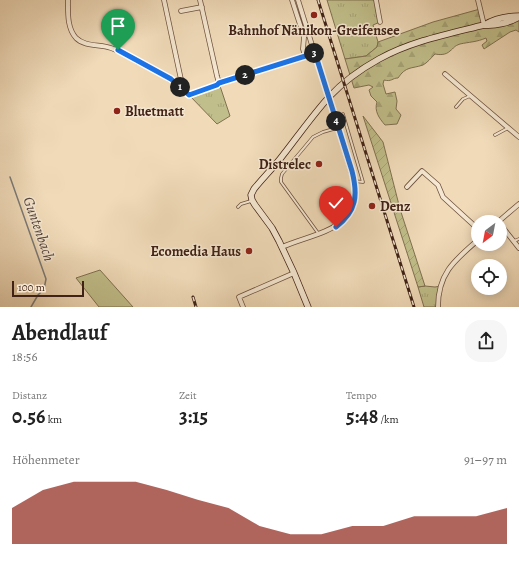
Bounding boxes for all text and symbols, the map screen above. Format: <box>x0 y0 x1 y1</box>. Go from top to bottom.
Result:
pin <box>101 9 135 50</box>
marker: Bahnhof Nänikon-Greifensee <box>309 10 319 20</box>
icon: arrive <box>107 15 129 37</box>
place label: Bahnhof Nänikon-Greifensee <box>228 21 400 40</box>
pin: 3 <box>304 43 324 63</box>
text: 3 <box>312 45 316 60</box>
pin: 2 <box>235 65 255 85</box>
text: 2 <box>242 67 248 82</box>
pin: 1 <box>170 77 190 97</box>
text: 1 <box>178 79 182 94</box>
place label: Bluetmatt <box>125 102 184 121</box>
marker: Bluetmatt <box>112 106 122 116</box>
pin: 4 <box>326 111 346 131</box>
text: 4 <box>333 113 339 128</box>
place label: Distrelec <box>259 155 311 174</box>
marker: Distrelec <box>314 159 324 169</box>
pin <box>319 186 353 227</box>
icon: check <box>325 192 347 214</box>
water label: Guntenbach <box>19 194 59 264</box>
place label: Denz <box>380 197 411 216</box>
marker: Denz <box>367 201 377 211</box>
north arrow <box>471 215 507 251</box>
map controls <box>471 215 507 295</box>
place label: Ecomedia Haus <box>151 242 241 261</box>
marker: Ecomedia Haus <box>244 246 254 256</box>
button: locate <box>471 259 507 295</box>
scale bar <box>12 279 84 298</box>
text: 100 m <box>18 280 45 295</box>
text: Abendlauf <box>12 318 107 348</box>
button: share <box>465 320 507 362</box>
text: 18:56 <box>12 348 37 365</box>
text: Distanz <box>12 388 47 403</box>
text: Zeit <box>179 388 197 403</box>
text: Tempo <box>346 388 377 403</box>
text: 0.56 <box>12 403 45 430</box>
text: 3:15 <box>179 403 208 430</box>
text: 5:48 <box>346 403 378 430</box>
text: km <box>45 412 62 427</box>
text: /km <box>378 412 399 427</box>
text: Höhenmeter <box>12 451 80 468</box>
text: 91–97 m <box>464 451 507 468</box>

